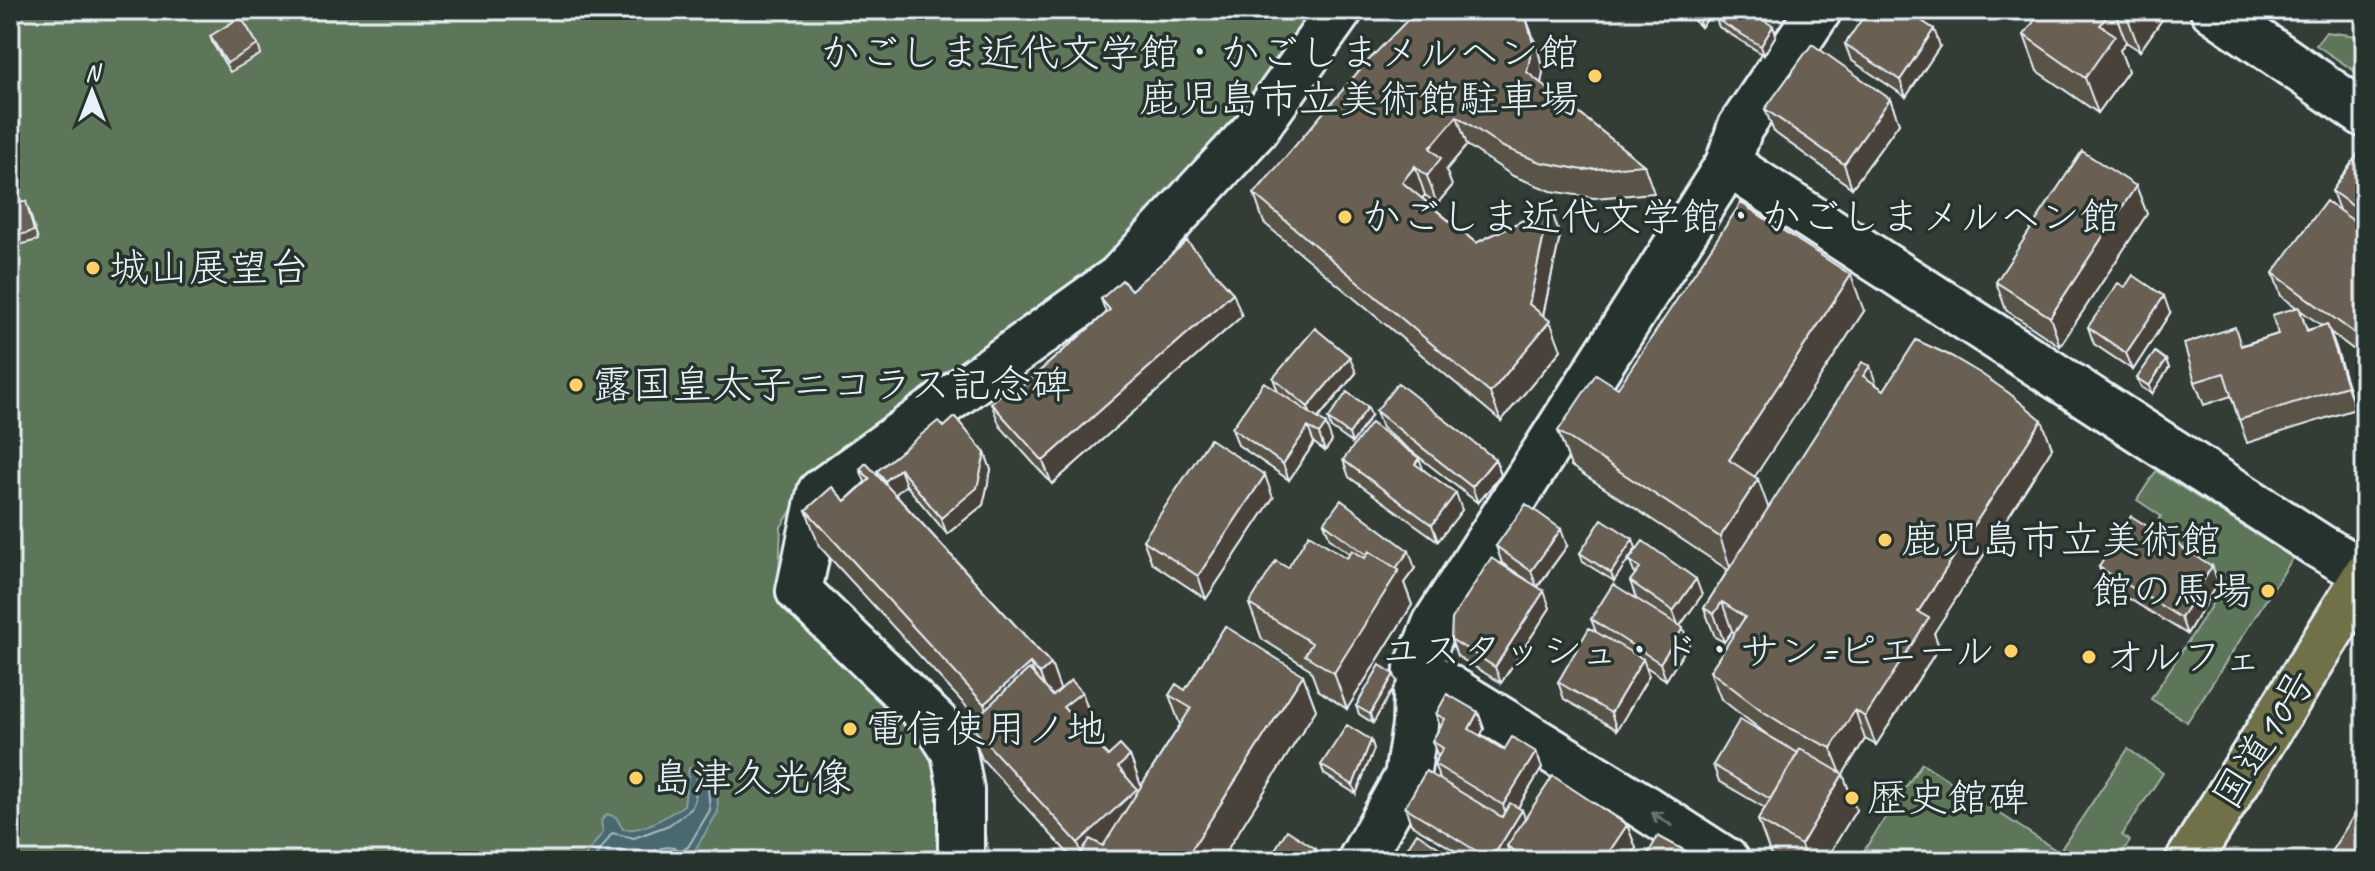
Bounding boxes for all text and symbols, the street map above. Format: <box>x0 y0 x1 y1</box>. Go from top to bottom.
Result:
place label: かごしま近代文学館・かごしまメルヘン館 鹿児島市立美術館駐車場 <box>820 28 1579 124</box>
north arrow <box>52 52 132 132</box>
text: N <box>85 59 102 87</box>
marker: かごしま近代文学館・かごしまメルヘン館 鹿児島市立美術館駐車場 <box>1586 67 1604 85</box>
place label: かごしま近代文学館・かごしまメルヘン館 <box>1361 192 2120 242</box>
marker: かごしま近代文学館・かごしまメルヘン館 <box>1336 208 1354 226</box>
place label: 城山展望台 <box>109 243 309 293</box>
marker: 城山展望台 <box>84 259 102 277</box>
place label: 露国皇太子ニコラス記念碑 <box>592 360 1070 410</box>
marker: 露国皇太子ニコラス記念碑 <box>567 376 585 394</box>
place label: 鹿児島市立美術館 <box>1901 515 2221 565</box>
marker: 鹿児島市立美術館 <box>1876 531 1894 549</box>
place label: 館の馬場 <box>2092 566 2252 616</box>
marker: 館の馬場 <box>2259 582 2277 600</box>
place label: ユスタッシュ・ド・サン=ピエール <box>1381 626 1995 676</box>
place label: オルフェ <box>2105 632 2263 682</box>
marker: ユスタッシュ・ド・サン=ピエール <box>2002 642 2020 660</box>
marker: オルフェ <box>2080 648 2098 666</box>
street label: 国道10号 <box>2201 660 2327 818</box>
place label: 電信使用ノ地 <box>866 704 1106 754</box>
marker: 電信使用ノ地 <box>841 720 859 738</box>
place label: 島津久光像 <box>652 753 852 803</box>
marker: 島津久光像 <box>627 769 645 787</box>
place label: 歴史館碑 <box>1868 773 2028 823</box>
marker: 歴史館碑 <box>1843 789 1861 807</box>
one-way arrow <box>1651 810 1674 826</box>

